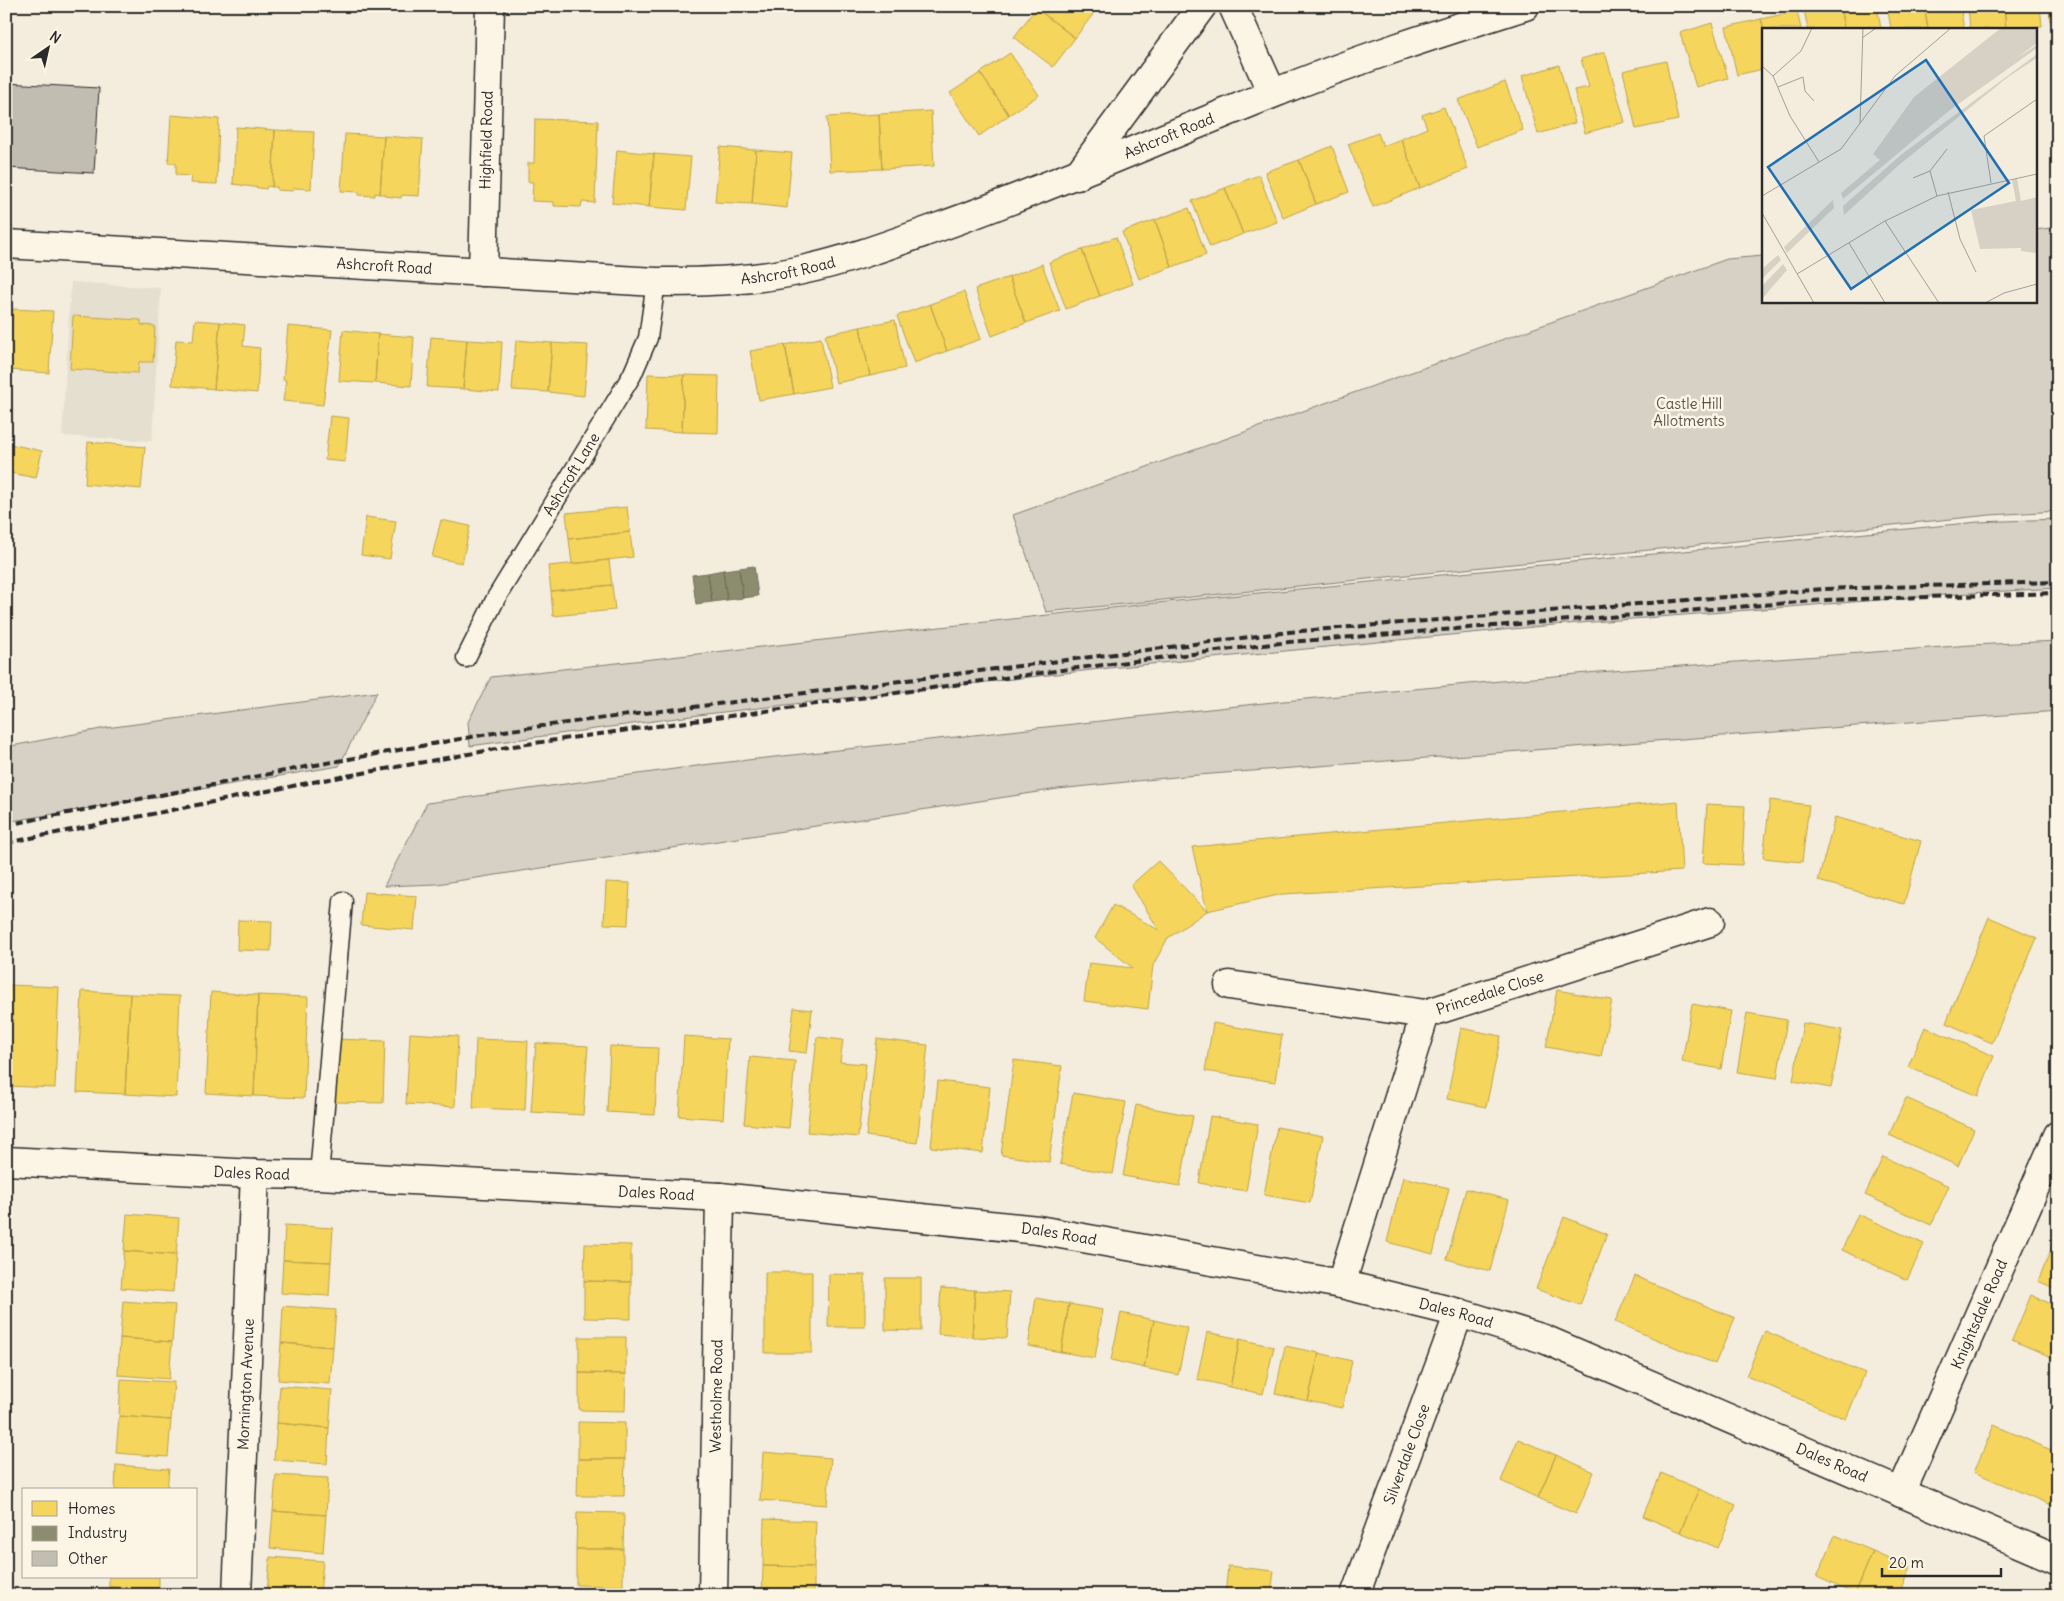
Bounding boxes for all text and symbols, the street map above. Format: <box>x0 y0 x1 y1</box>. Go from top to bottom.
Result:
north arrow <box>22 22 72 72</box>
text: N <box>46 27 64 47</box>
inset map <box>1762 28 2036 302</box>
street label: Highfield Road <box>475 90 497 190</box>
street label: Ashcroft Road <box>1121 108 1217 163</box>
street label: Ashcroft Road <box>740 252 838 288</box>
street label: Ashcroft Road <box>336 253 433 278</box>
park label: Castle Hill Allotments <box>1653 394 1725 430</box>
street label: Ashcroft Lane <box>538 429 604 519</box>
street label: Princedale Close <box>1434 966 1546 1019</box>
street label: Dales Road <box>213 1162 290 1184</box>
street label: Dales Road <box>618 1181 695 1205</box>
street label: Dales Road <box>1020 1218 1098 1249</box>
street label: Knightsdale Road <box>1947 1256 2011 1372</box>
street label: Dales Road <box>1417 1293 1496 1332</box>
street label: Mornington Avenue <box>233 1318 258 1450</box>
street label: Westholme Road <box>706 1339 726 1453</box>
street label: Silverdale Close <box>1379 1401 1434 1507</box>
street label: Dales Road <box>1793 1438 1871 1486</box>
legend <box>22 1488 198 1578</box>
text: Homes <box>68 1499 115 1518</box>
text: Industry <box>68 1523 127 1542</box>
scale bar <box>1882 1546 2000 1578</box>
text: Other <box>68 1549 108 1568</box>
text: 20 m <box>1889 1553 1924 1572</box>

